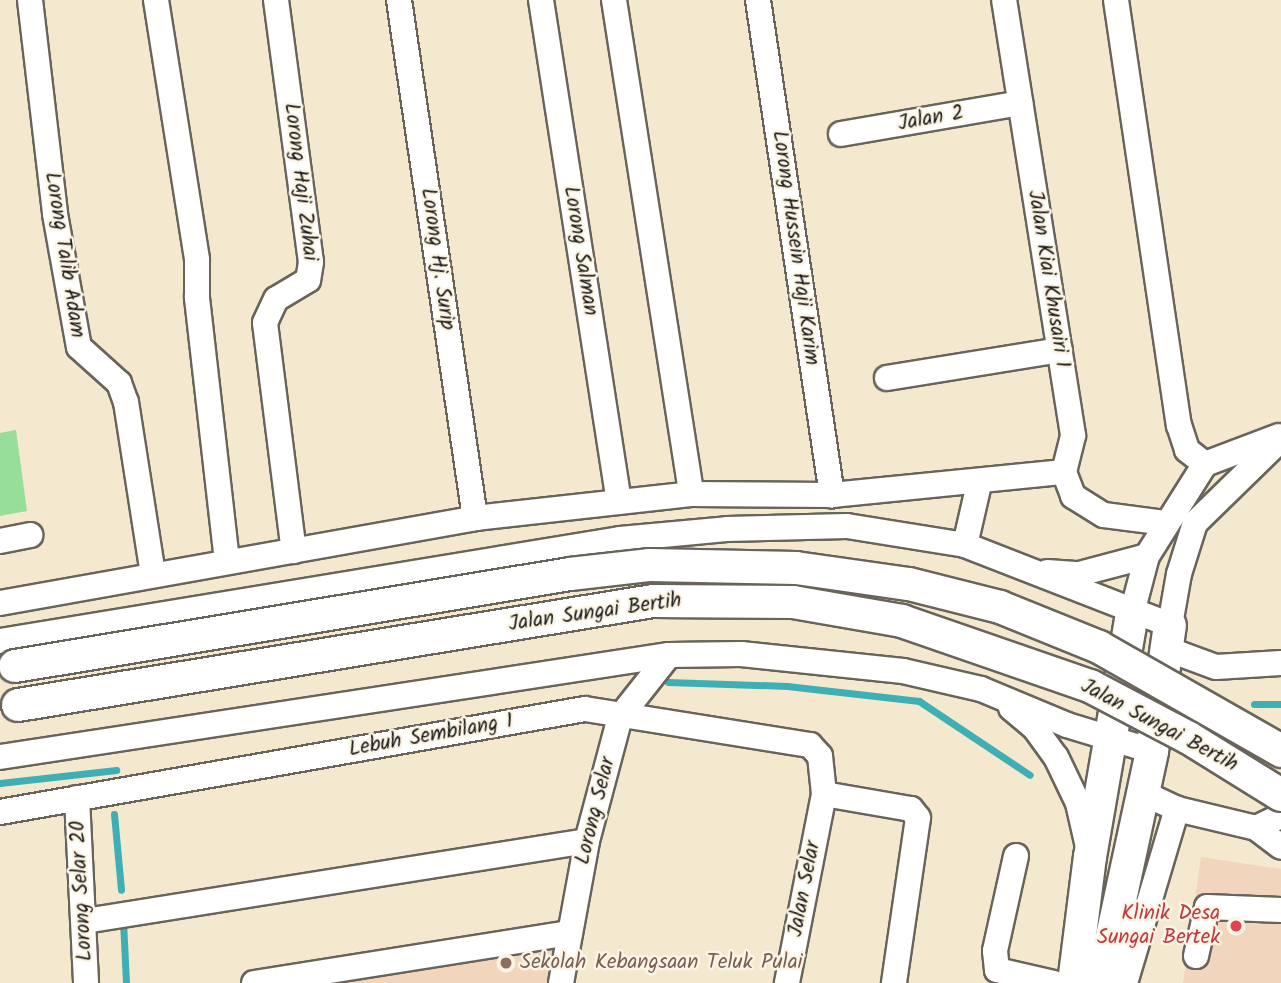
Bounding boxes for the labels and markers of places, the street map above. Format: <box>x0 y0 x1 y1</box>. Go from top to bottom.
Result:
place label: Klinik Desa Sungai Bertek <box>1097 901 1220 951</box>
marker: Klinik Desa Sungai Bertek <box>1226 916 1246 936</box>
place label: Sekolah Kebangsaan Teluk Pulai <box>520 950 802 976</box>
marker: Sekolah Kebangsaan Teluk Pulai <box>498 955 514 971</box>

